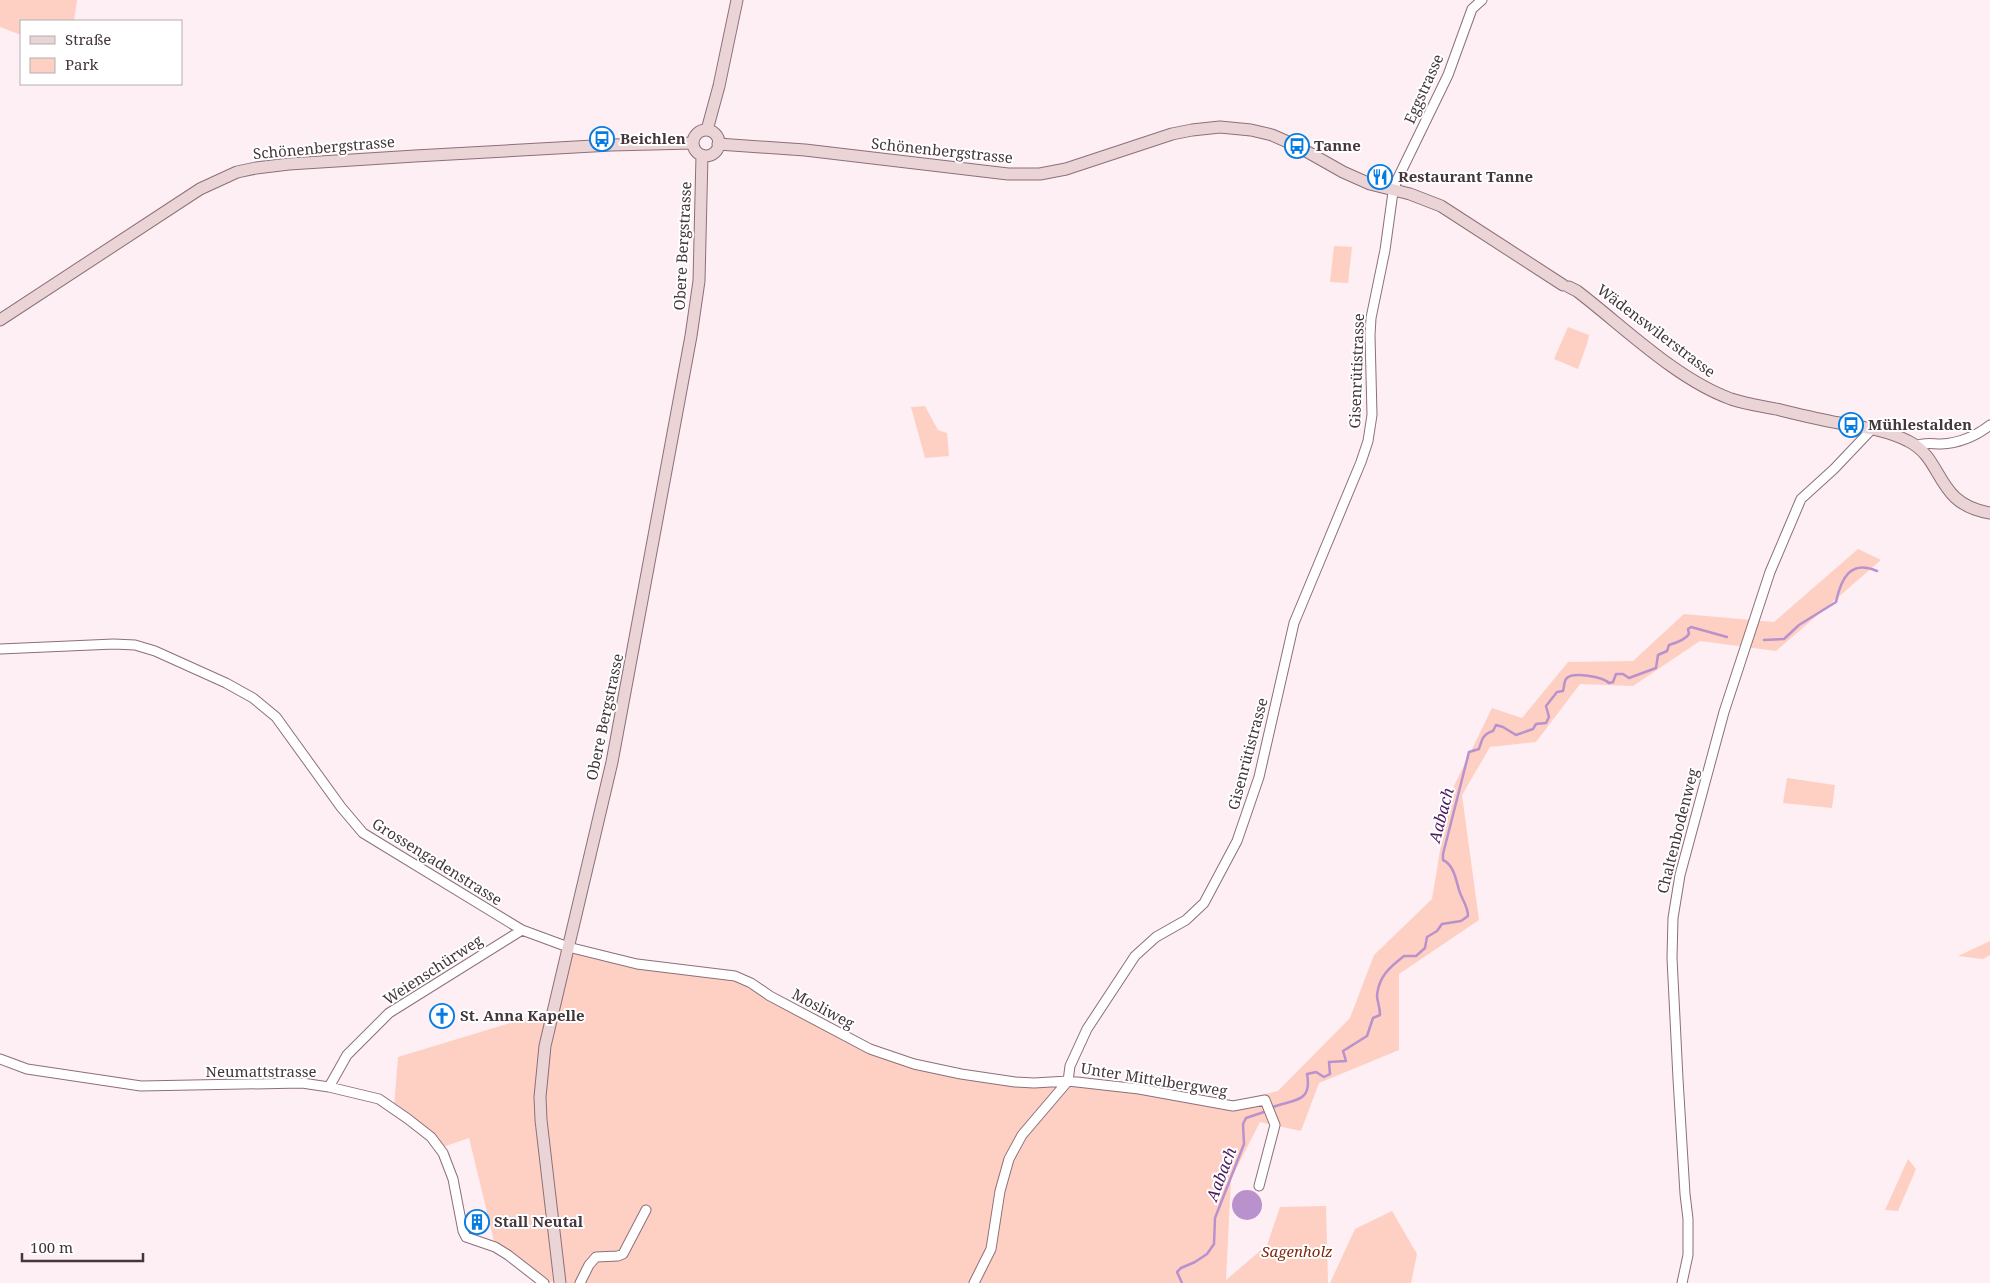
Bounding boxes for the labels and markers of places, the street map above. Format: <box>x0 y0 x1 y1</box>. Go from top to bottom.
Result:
bus stop icon: Beichlen <box>589 126 615 152</box>
place label: Beichlen <box>620 128 686 148</box>
bus stop icon: Tanne <box>1284 133 1310 159</box>
place label: Tanne <box>1314 135 1361 155</box>
restaurant icon: Restaurant Tanne <box>1367 164 1393 190</box>
place label: Restaurant Tanne <box>1398 166 1533 186</box>
bus stop icon: Mühlestalden <box>1838 412 1864 438</box>
place label: Mühlestalden <box>1868 414 1972 434</box>
church icon: St. Anna Kapelle <box>429 1003 455 1029</box>
place label: St. Anna Kapelle <box>460 1005 585 1025</box>
building icon: Stall Neutal <box>464 1209 490 1235</box>
place label: Stall Neutal <box>494 1211 584 1231</box>

